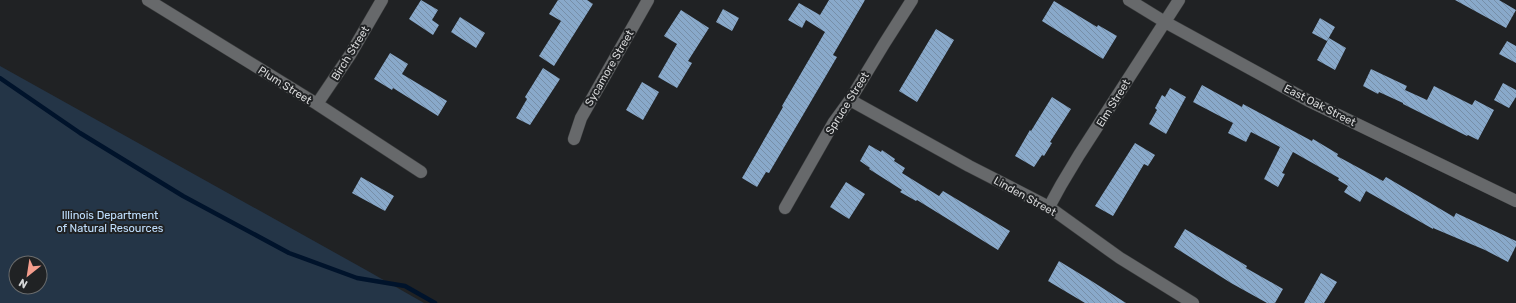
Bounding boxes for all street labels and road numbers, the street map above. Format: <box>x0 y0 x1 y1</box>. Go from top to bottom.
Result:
street label: Birch Street <box>329 23 373 83</box>
street label: Sycamore Street <box>582 27 637 109</box>
street label: Plum Street <box>256 64 314 107</box>
street label: Spruce Street <box>823 69 872 137</box>
street label: Elm Street <box>1094 76 1134 129</box>
street label: East Oak Street <box>1282 82 1359 129</box>
street label: Linden Street <box>991 174 1059 219</box>

